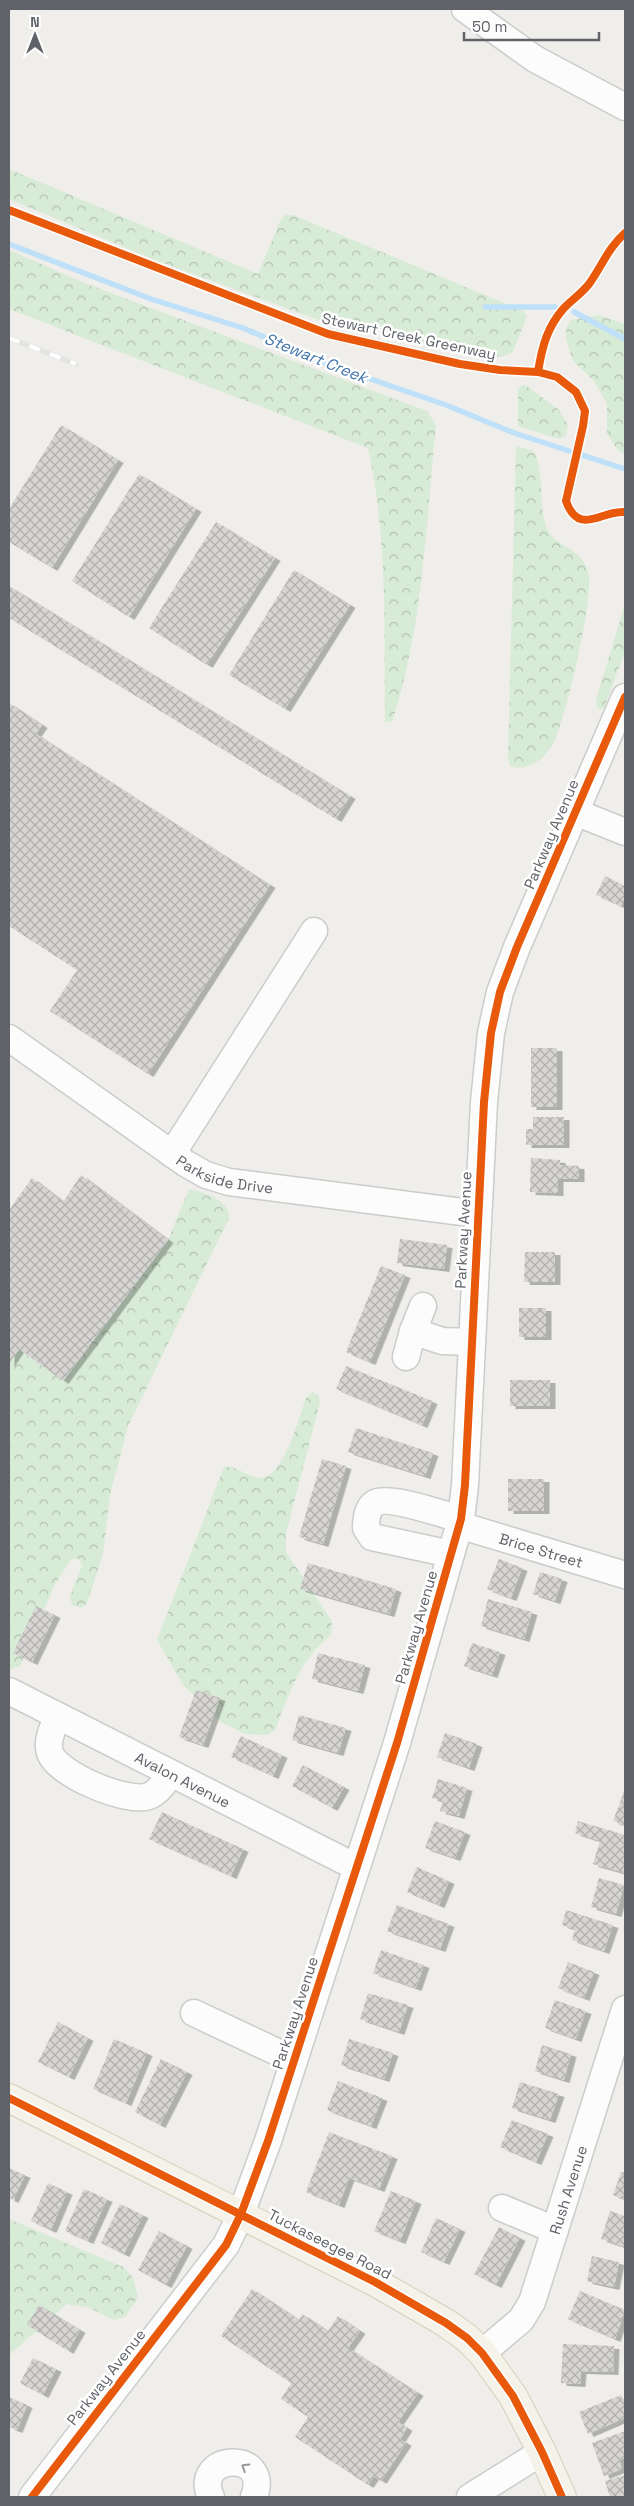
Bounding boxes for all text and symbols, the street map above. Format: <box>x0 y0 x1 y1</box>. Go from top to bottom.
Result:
north arrow <box>10 10 60 60</box>
scale bar <box>464 10 599 42</box>
text: N <box>30 13 40 31</box>
text: 50 m <box>472 17 507 36</box>
street label: Stewart Creek Greenway <box>320 308 498 364</box>
water label: Stewart Creek <box>261 328 373 389</box>
street label: Parkway Avenue <box>519 776 583 892</box>
street label: Parkside Drive <box>173 1150 274 1197</box>
street label: Parkway Avenue <box>450 1171 476 1289</box>
street label: Brice Street <box>497 1528 586 1571</box>
street label: Parkway Avenue <box>391 1568 441 1686</box>
street label: Avalon Avenue <box>132 1747 234 1811</box>
street label: Parkway Avenue <box>268 1954 322 2072</box>
street label: Rush Avenue <box>545 2143 591 2237</box>
street label: Tuckaseegee Road <box>265 2205 395 2283</box>
street label: Parkway Avenue <box>62 2325 150 2429</box>
one-way arrow <box>241 2464 251 2473</box>

